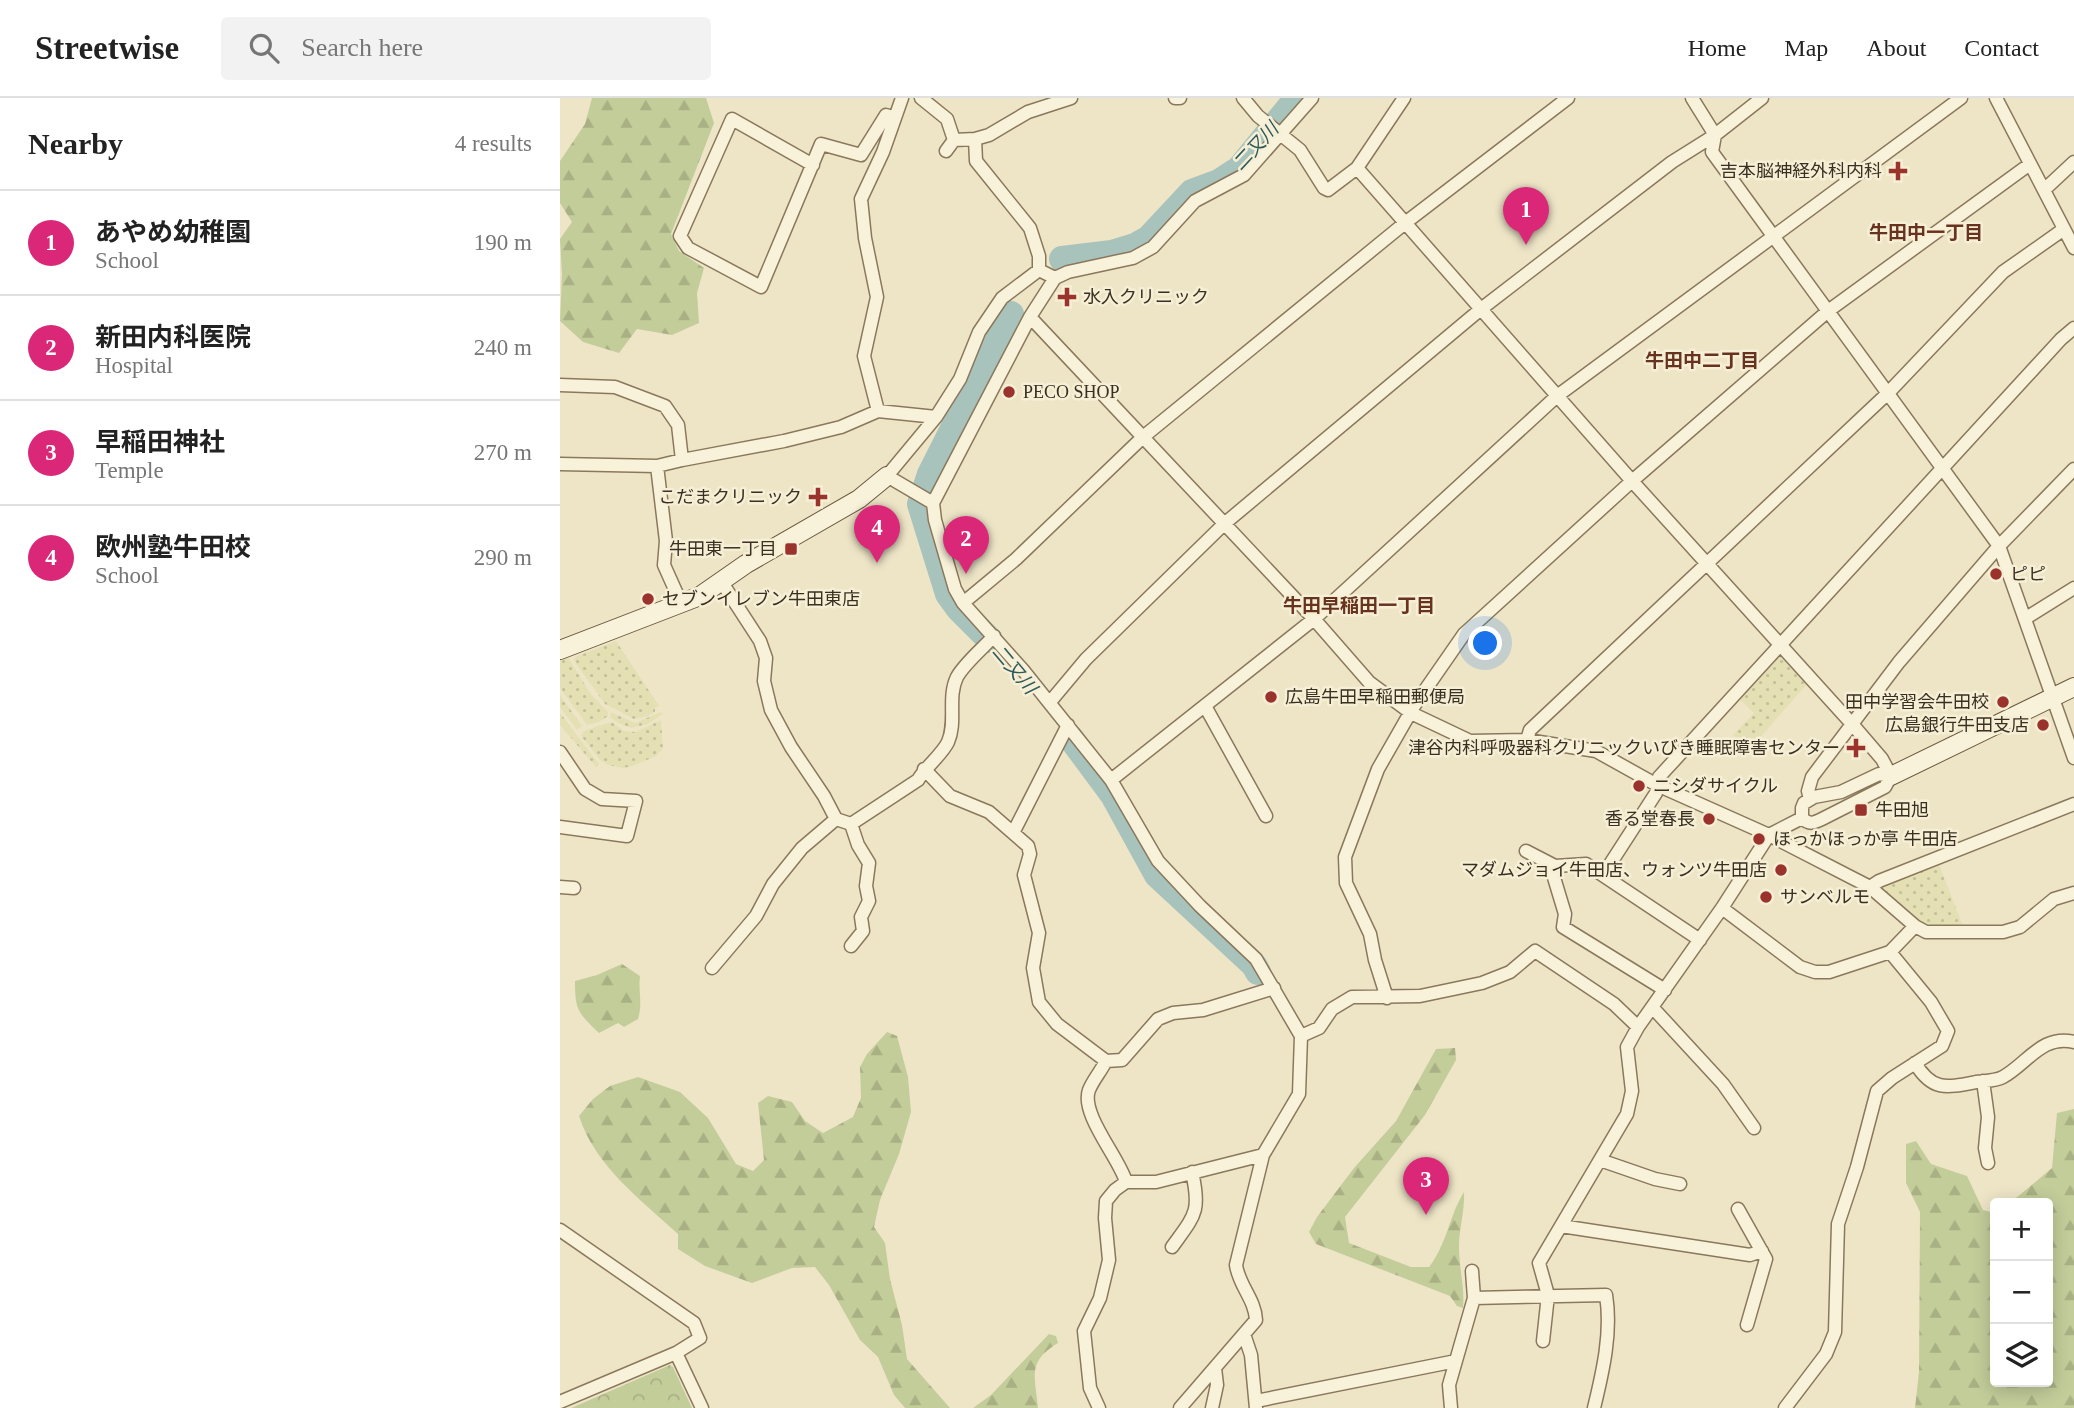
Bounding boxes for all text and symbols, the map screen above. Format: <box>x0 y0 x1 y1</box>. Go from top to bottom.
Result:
search box <box>221 17 711 80</box>
icon: search <box>245 29 283 67</box>
text: Streetwise <box>35 30 179 66</box>
text: Search here <box>301 33 423 62</box>
text: Home <box>1688 35 1746 61</box>
text: Map <box>1784 35 1828 61</box>
text: About <box>1866 35 1926 61</box>
text: Contact <box>1964 35 2039 61</box>
water label: 二又川 <box>1228 117 1284 174</box>
text: Nearby <box>28 127 123 160</box>
text: 4 results <box>455 131 532 156</box>
place label: 吉本脳神経外科内科 <box>1720 161 1882 181</box>
marker: 吉本脳神経外科内科 <box>1888 161 1908 181</box>
pin: 1 <box>1503 187 1549 245</box>
text: あやめ幼稚園 <box>95 218 251 247</box>
district label: 牛田中一丁目 <box>1869 222 1983 243</box>
text: 1 <box>45 230 57 255</box>
text: 190 m <box>474 230 532 255</box>
text: School <box>95 248 159 273</box>
marker: 水入クリニック <box>1057 287 1077 307</box>
place label: 水入クリニック <box>1083 287 1209 307</box>
text: 新田内科医院 <box>95 323 251 352</box>
text: 2 <box>45 335 57 360</box>
text: 240 m <box>474 335 532 360</box>
district label: 牛田中二丁目 <box>1645 350 1759 371</box>
text: Hospital <box>95 353 173 378</box>
place label: PECO SHOP <box>1023 382 1120 402</box>
marker: PECO SHOP <box>1001 384 1017 400</box>
text: 早稲田神社 <box>95 428 225 457</box>
text: 3 <box>45 440 57 465</box>
text: 270 m <box>474 440 532 465</box>
text: Temple <box>95 458 164 483</box>
place label: こだまクリニック <box>658 487 802 507</box>
marker: こだまクリニック <box>808 487 828 507</box>
pin: 4 <box>854 505 900 563</box>
pin: 2 <box>943 516 989 574</box>
text: 欧州塾牛田校 <box>95 533 251 562</box>
place label: 牛田東一丁目 <box>669 539 777 559</box>
marker: 牛田東一丁目 <box>783 541 799 557</box>
text: 4 <box>45 545 57 570</box>
text: 290 m <box>474 545 532 570</box>
text: School <box>95 563 159 588</box>
place label: ピピ <box>2010 564 2046 584</box>
marker: ピピ <box>1988 566 2004 582</box>
place label: セブンイレブン牛田東店 <box>662 589 860 609</box>
marker: セブンイレブン牛田東店 <box>640 591 656 607</box>
district label: 牛田早稲田一丁目 <box>1283 595 1435 616</box>
your location <box>1468 626 1502 660</box>
water label: 二又川 <box>988 641 1042 699</box>
place label: 広島牛田早稲田郵便局 <box>1285 687 1465 707</box>
marker: 広島牛田早稲田郵便局 <box>1263 689 1279 705</box>
place label: 田中学習会牛田校 <box>1845 692 1989 712</box>
marker: 田中学習会牛田校 <box>1995 694 2011 710</box>
place label: 広島銀行牛田支店 <box>1885 715 2029 735</box>
marker: 広島銀行牛田支店 <box>2035 717 2051 733</box>
place label: 津谷内科呼吸器科クリニックいびき睡眠障害センター <box>1408 738 1840 758</box>
marker: 津谷内科呼吸器科クリニックいびき睡眠障害センター <box>1846 738 1866 758</box>
place label: ニシダサイクル <box>1653 776 1778 796</box>
marker: ニシダサイクル <box>1631 778 1647 794</box>
place label: 牛田旭 <box>1875 800 1929 820</box>
marker: 牛田旭 <box>1853 802 1869 818</box>
place label: 香る堂春長 <box>1605 809 1695 829</box>
marker: 香る堂春長 <box>1701 811 1717 827</box>
place label: ほっかほっか亭 牛田店 <box>1773 829 1958 849</box>
marker: ほっかほっか亭 牛田店 <box>1751 831 1767 847</box>
place label: マダムジョイ牛田店、ウォンツ牛田店 <box>1461 860 1767 880</box>
marker: マダムジョイ牛田店、ウォンツ牛田店 <box>1773 862 1789 878</box>
place label: サンベルモ <box>1780 887 1870 907</box>
marker: サンベルモ <box>1758 889 1774 905</box>
pin: 3 <box>1403 1157 1449 1215</box>
map controls <box>1990 1198 2053 1387</box>
button: + <box>1990 1198 2053 1261</box>
button: − <box>1990 1261 2053 1324</box>
button: layers <box>1990 1324 2053 1387</box>

